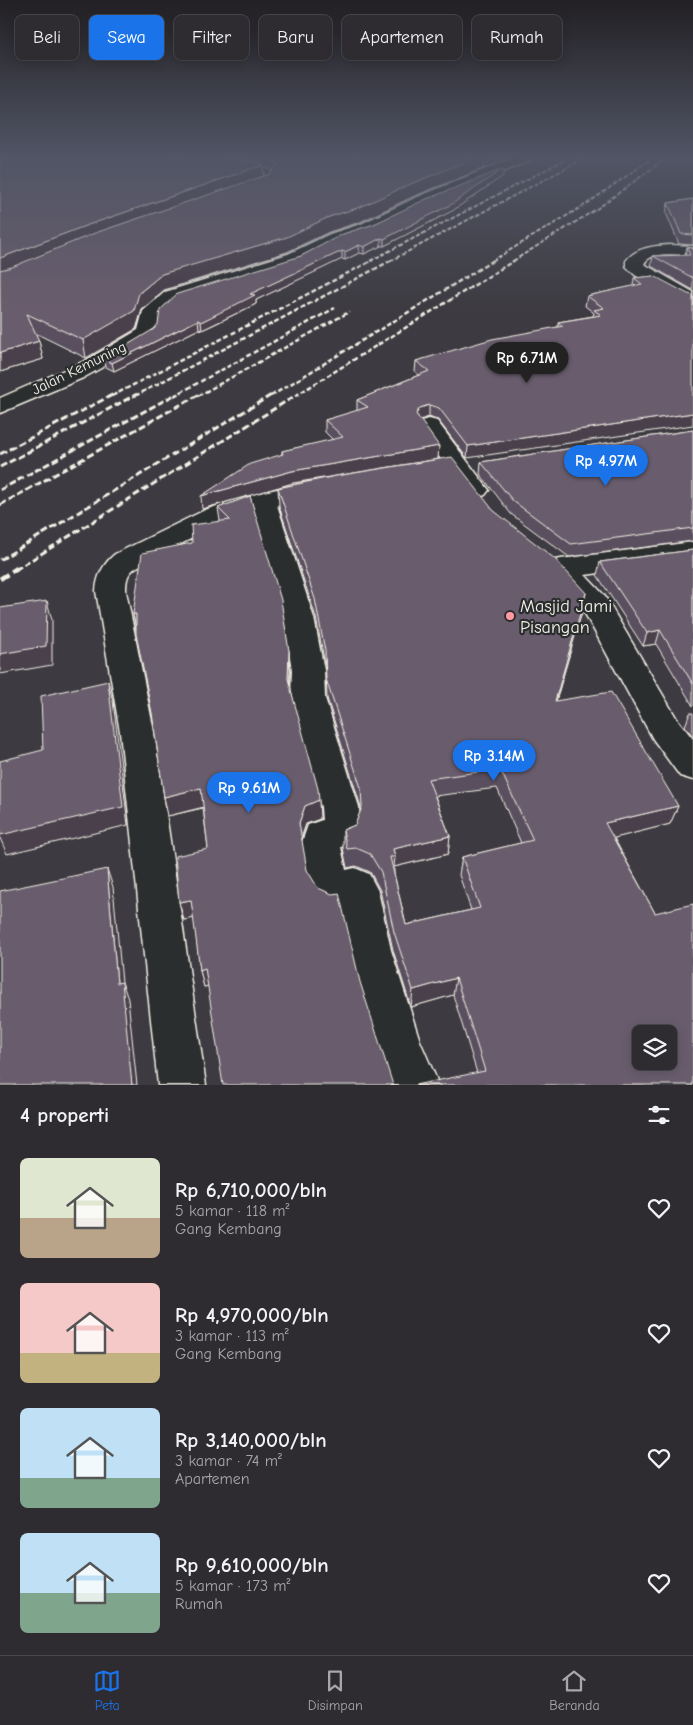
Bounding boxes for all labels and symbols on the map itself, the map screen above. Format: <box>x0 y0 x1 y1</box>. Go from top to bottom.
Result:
street label: Jalan Kemuning <box>29 337 129 399</box>
pin: Rp 6.71M <box>475 342 579 384</box>
pin: Rp 4.97M <box>554 444 658 487</box>
place label: Masjid Jami Pisangan <box>520 596 612 638</box>
marker: Masjid Jami Pisangan <box>504 610 516 622</box>
pin: Rp 3.14M <box>442 740 546 782</box>
pin: Rp 9.61M <box>197 772 301 814</box>

